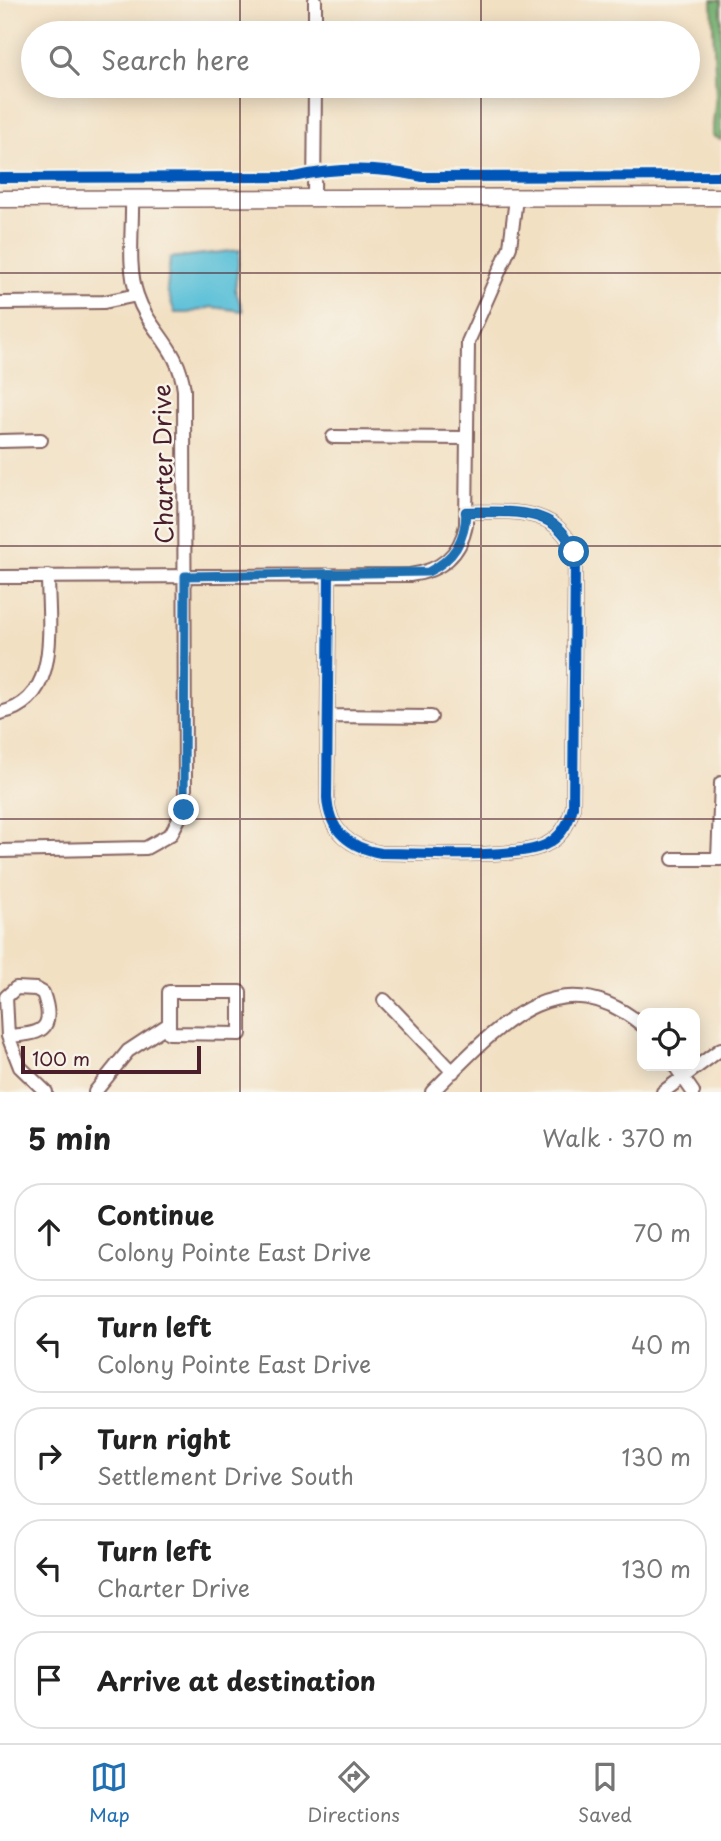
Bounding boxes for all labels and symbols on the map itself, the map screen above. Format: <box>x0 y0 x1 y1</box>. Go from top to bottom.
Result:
street label: Charter Drive <box>143 384 181 544</box>
route start <box>558 536 589 567</box>
route end <box>168 794 199 825</box>
scale bar <box>21 1043 201 1075</box>

